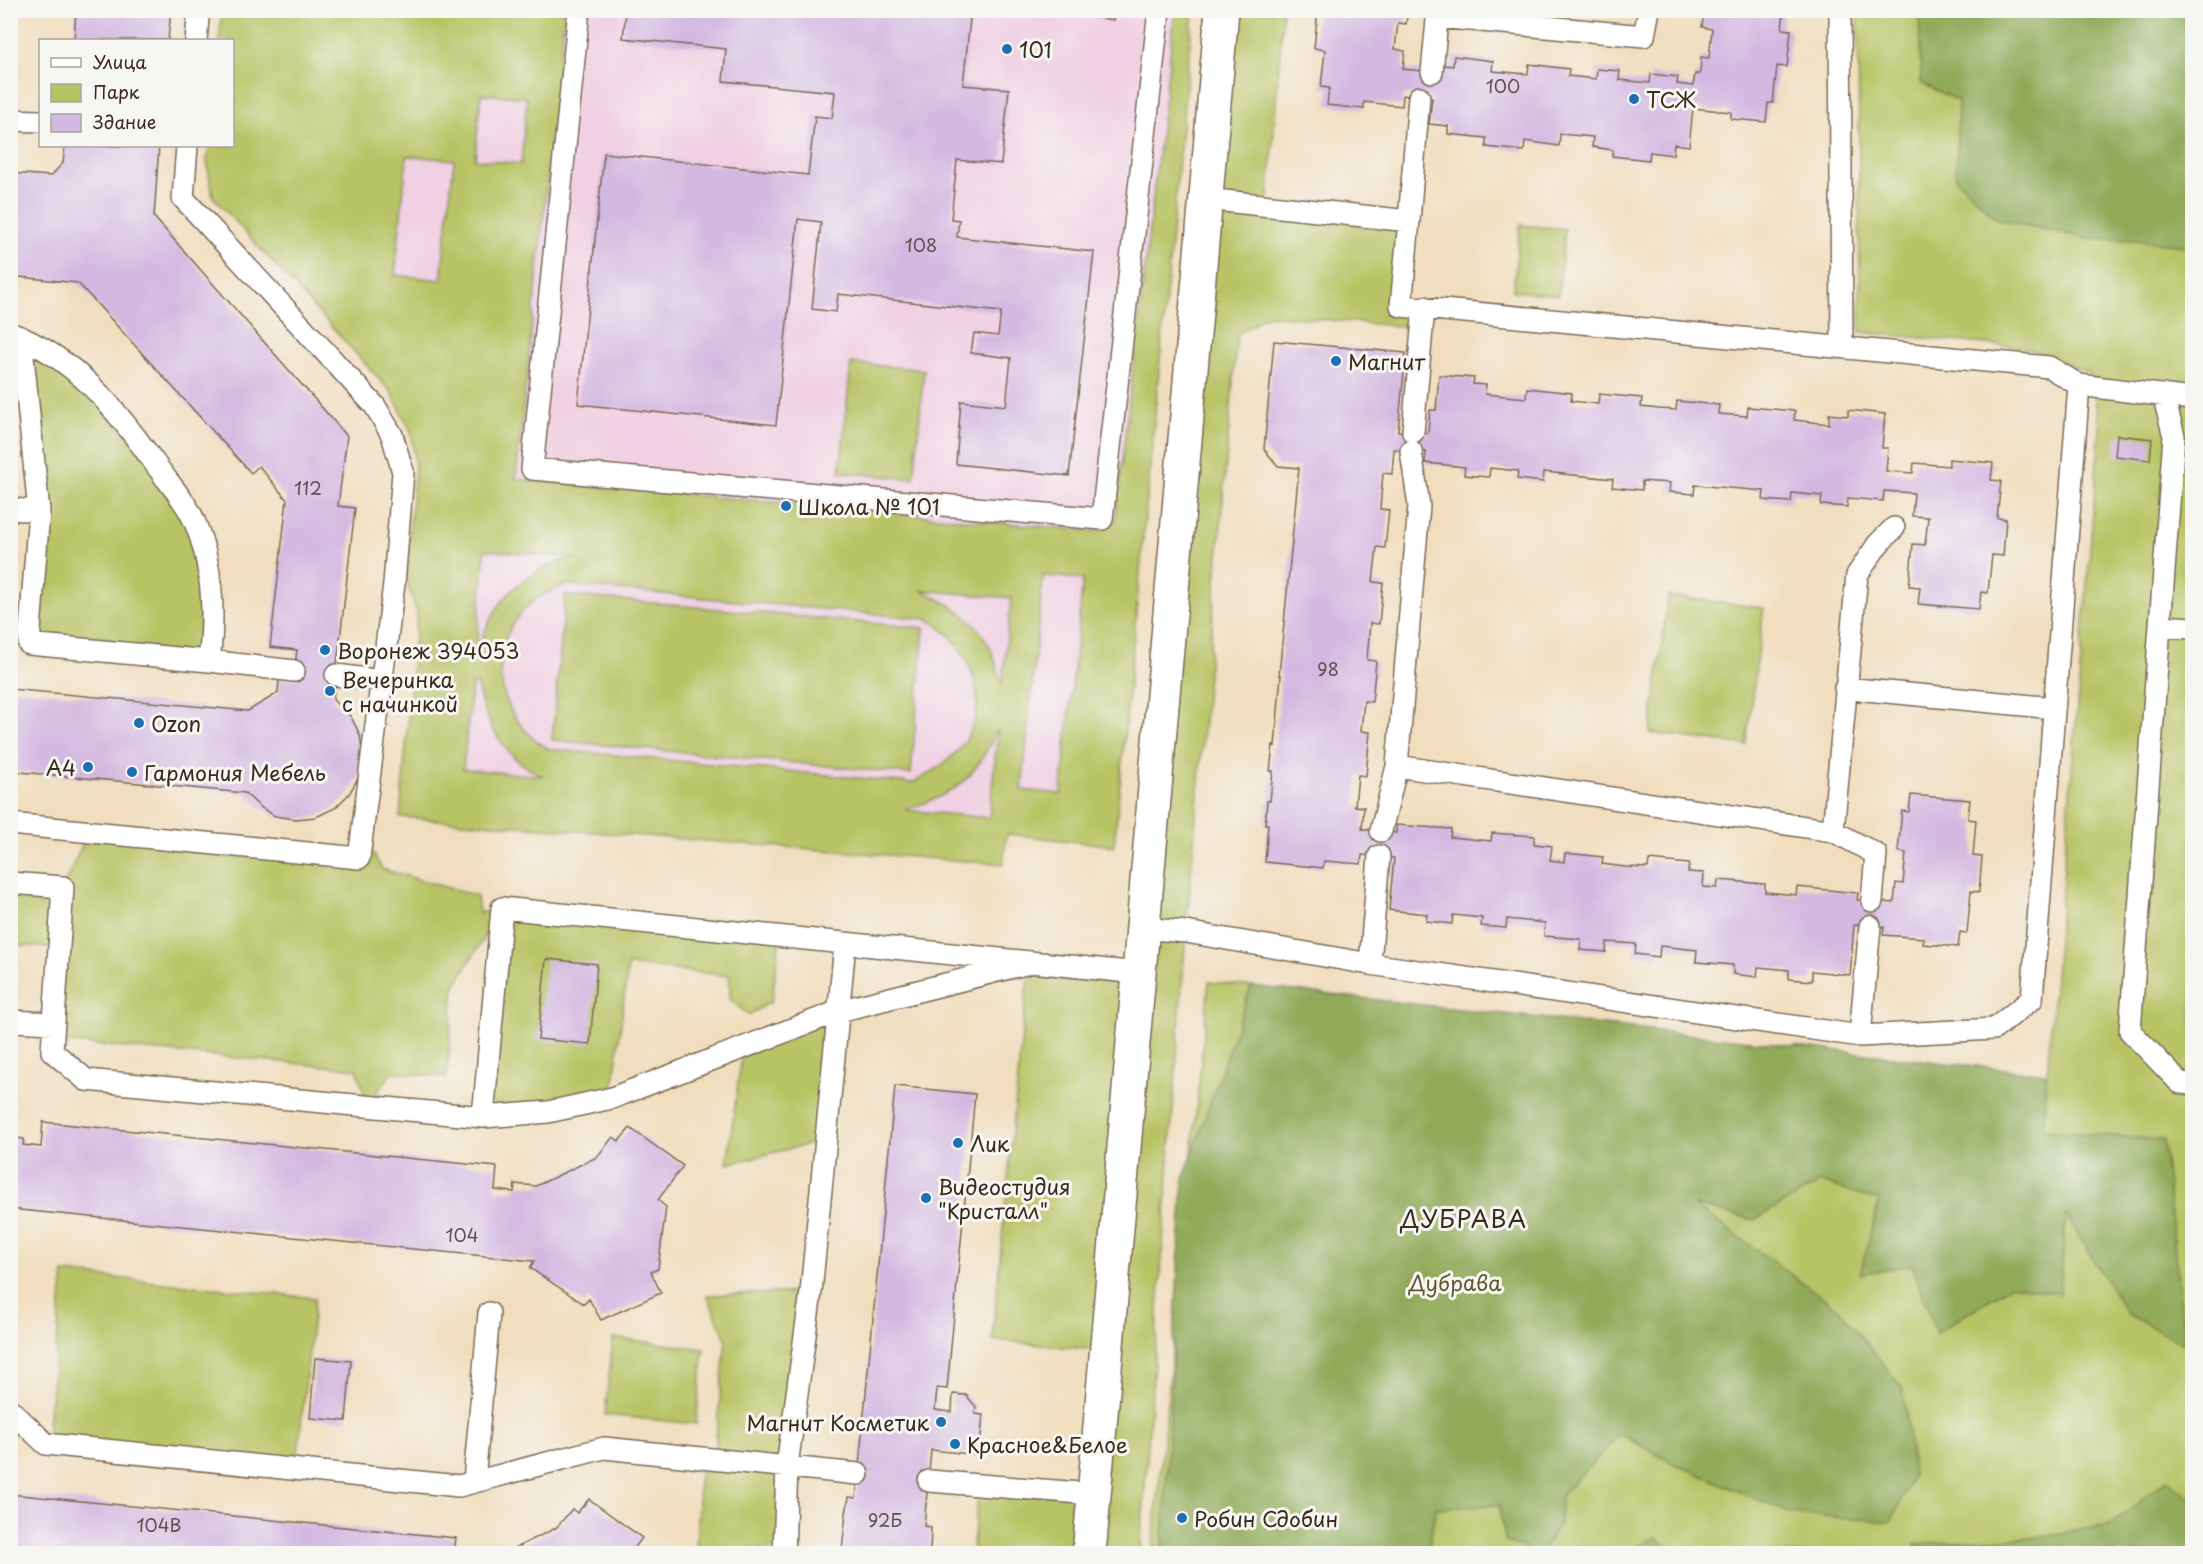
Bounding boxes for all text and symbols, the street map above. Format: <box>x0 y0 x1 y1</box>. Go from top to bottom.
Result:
place label: 101 <box>1019 33 1052 65</box>
legend <box>39 39 234 147</box>
marker: 101 <box>1000 42 1014 56</box>
text: Улица <box>93 48 147 75</box>
house number: 100 <box>1486 72 1520 99</box>
text: Парк <box>93 78 140 105</box>
place label: ТСЖ <box>1646 83 1696 115</box>
marker: ТСЖ <box>1627 92 1641 106</box>
text: Здание <box>93 108 156 135</box>
house number: 108 <box>905 231 937 258</box>
place label: Магнит <box>1348 345 1425 377</box>
marker: Магнит <box>1329 354 1343 368</box>
house number: 112 <box>294 474 322 501</box>
place label: Школа № 101 <box>798 490 940 522</box>
marker: Школа № 101 <box>779 499 793 513</box>
place label: Воронеж 394053 <box>337 634 519 666</box>
marker: Воронеж 394053 <box>318 643 332 657</box>
house number: 98 <box>1317 655 1339 682</box>
place label: Вечеринка с начинкой <box>342 663 458 719</box>
marker: Вечеринка с начинкой <box>323 684 337 698</box>
place label: Ozon <box>151 707 201 739</box>
marker: Ozon <box>132 716 146 730</box>
place label: A4 <box>46 751 76 783</box>
place label: Гармония Мебель <box>144 756 326 788</box>
marker: A4 <box>81 760 95 774</box>
marker: Гармония Мебель <box>125 765 139 779</box>
place label: Лик <box>970 1127 1010 1159</box>
marker: Лик <box>951 1136 965 1150</box>
place label: Видеостудия "Кристалл" <box>938 1170 1071 1226</box>
marker: Видеостудия "Кристалл" <box>919 1191 933 1205</box>
district label: ДУБРАВА <box>1399 1200 1528 1236</box>
house number: 104 <box>445 1221 479 1248</box>
park label: Дубрава <box>1408 1266 1502 1298</box>
place label: Магнит Косметик <box>747 1406 930 1438</box>
marker: Магнит Косметик <box>934 1415 948 1429</box>
place label: Красное&Белое <box>967 1428 1128 1460</box>
marker: Красное&Белое <box>948 1437 962 1451</box>
place label: Робин Сдобин <box>1194 1502 1338 1534</box>
house number: 92Б <box>868 1506 902 1533</box>
house number: 104В <box>136 1511 182 1538</box>
marker: Робин Сдобин <box>1175 1511 1189 1525</box>

